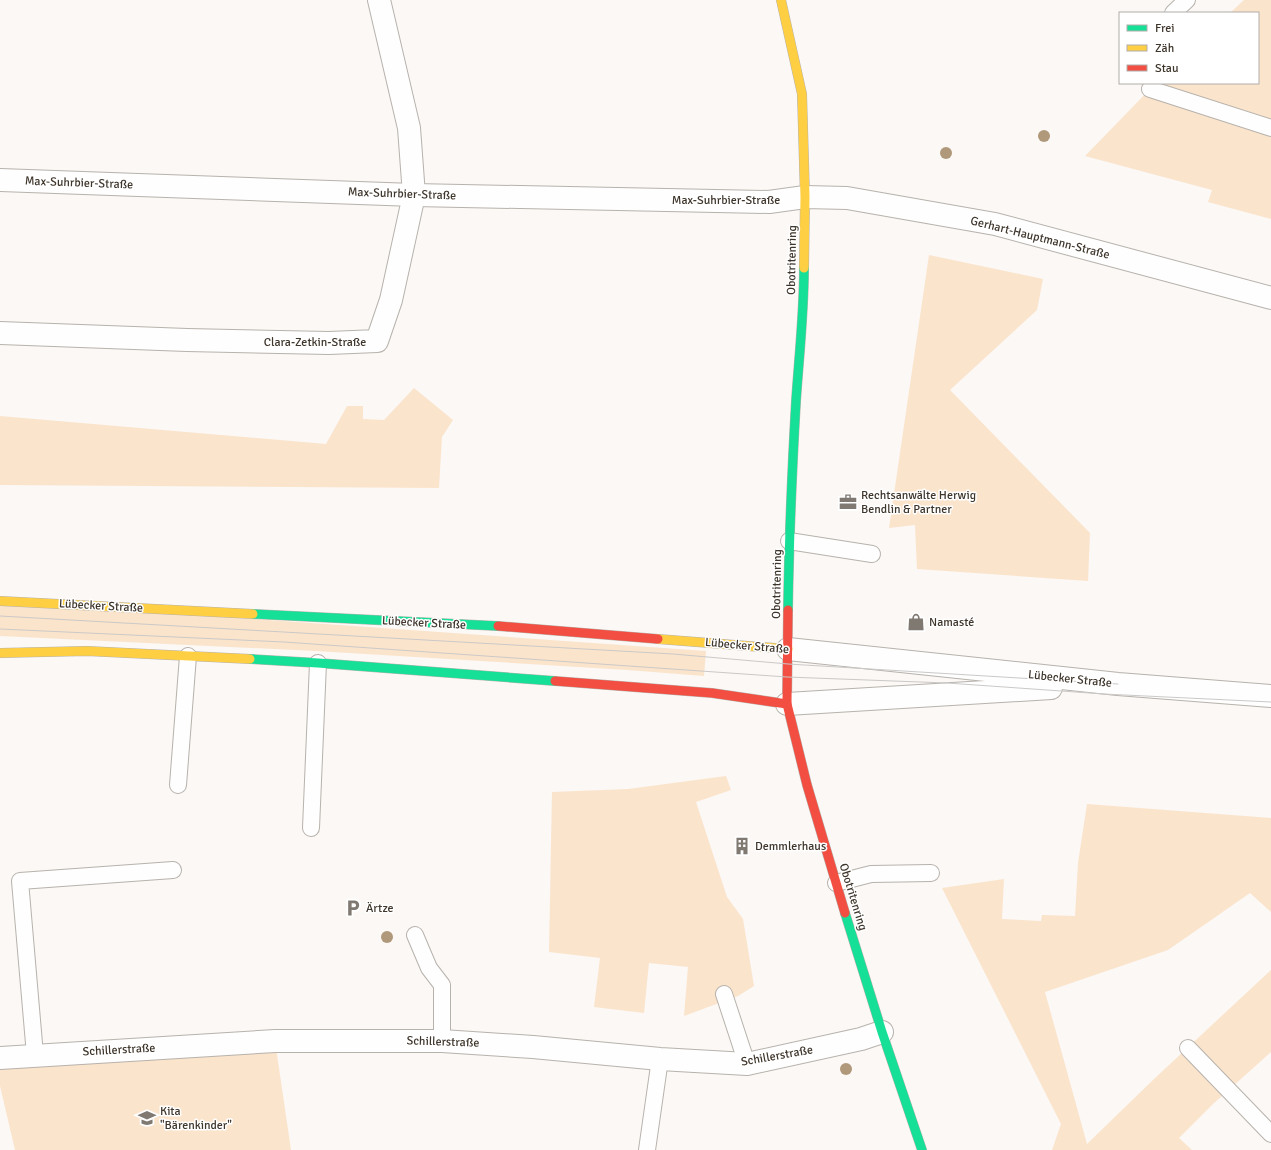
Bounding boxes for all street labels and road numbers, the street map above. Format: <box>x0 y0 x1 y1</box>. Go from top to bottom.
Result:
street label: Max-Suhrbier-Straße <box>24 174 134 192</box>
street label: Max-Suhrbier-Straße <box>347 185 457 203</box>
street label: Max-Suhrbier-Straße <box>672 193 780 208</box>
street label: Gerhart-Hauptmann-Straße <box>969 213 1111 263</box>
street label: Obotritenring <box>784 225 800 295</box>
street label: Clara-Zetkin-Straße <box>264 335 366 350</box>
street label: Obotritenring <box>769 549 785 619</box>
street label: Lübecker Straße <box>59 596 143 616</box>
street label: Lübecker Straße <box>382 613 466 633</box>
street label: Lübecker Straße <box>704 635 790 657</box>
street label: Lübecker Straße <box>1027 667 1113 691</box>
street label: Obotritenring <box>836 861 870 933</box>
street label: Schillerstraße <box>406 1033 480 1051</box>
street label: Schillerstraße <box>82 1041 156 1059</box>
street label: Schillerstraße <box>740 1042 814 1070</box>

